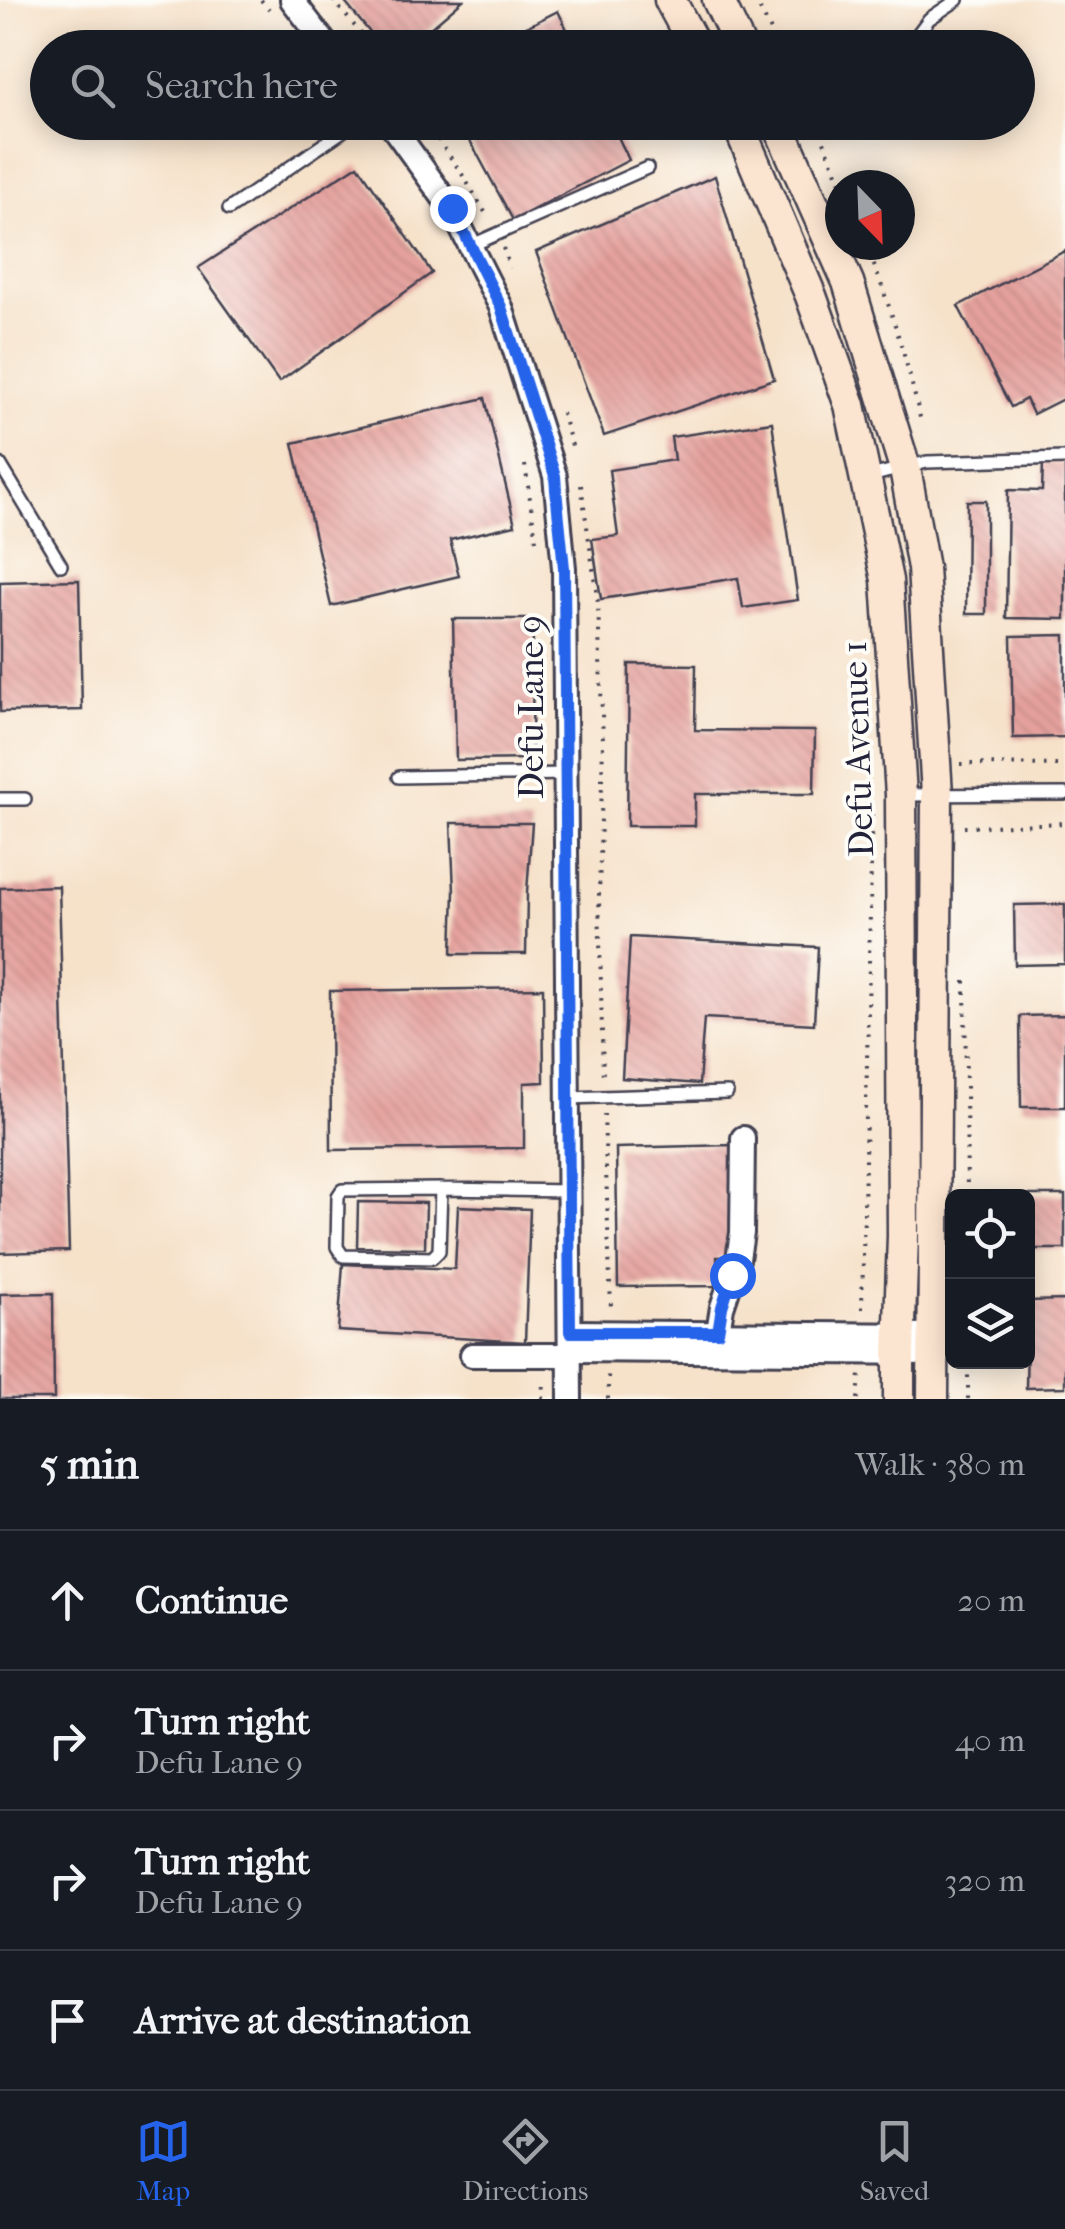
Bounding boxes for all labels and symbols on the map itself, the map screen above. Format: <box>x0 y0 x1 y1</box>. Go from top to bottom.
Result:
north arrow <box>825 170 915 260</box>
route end <box>430 186 476 232</box>
street label: Defu Lane 9 <box>511 615 552 799</box>
street label: Defu Avenue 1 <box>834 640 882 858</box>
route start <box>710 1253 756 1299</box>

